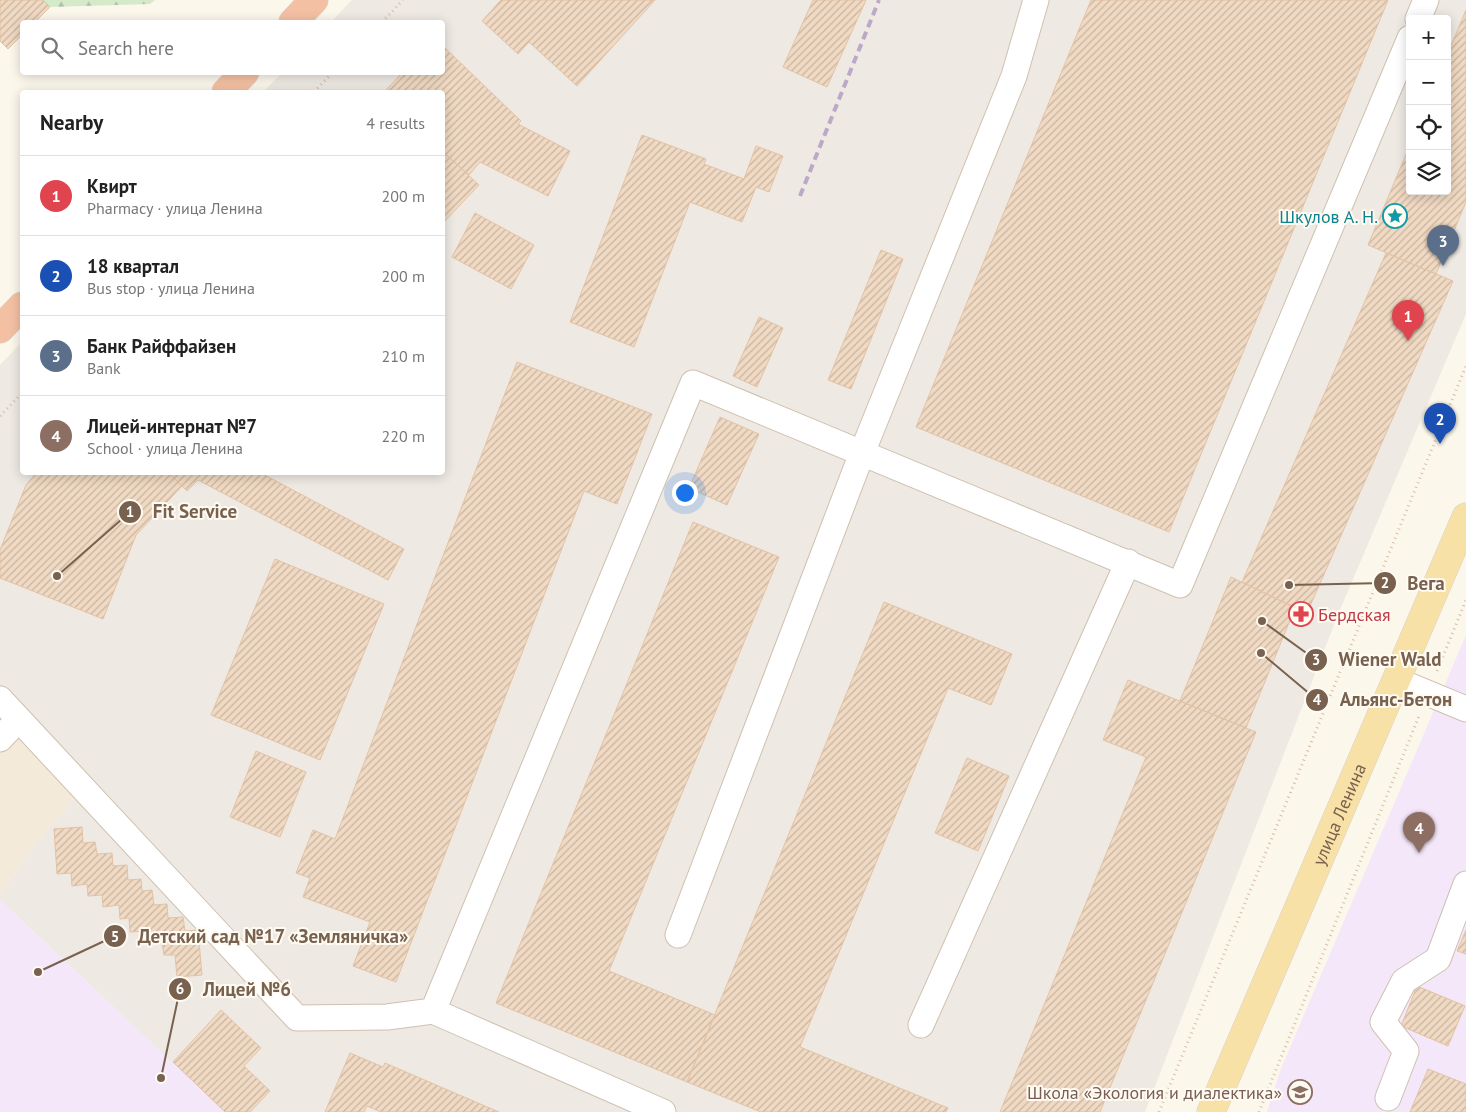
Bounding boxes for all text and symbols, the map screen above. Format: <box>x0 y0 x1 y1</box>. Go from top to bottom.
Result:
map controls <box>1406 15 1451 195</box>
button: + <box>1406 15 1451 60</box>
search box <box>20 20 445 75</box>
icon: search <box>38 34 66 62</box>
text: Search here <box>78 36 174 60</box>
button: − <box>1406 60 1451 105</box>
button: locate <box>1406 105 1451 150</box>
text: Nearby <box>40 109 103 136</box>
text: 4 results <box>366 113 425 133</box>
button: layers <box>1406 150 1451 195</box>
text: Квирт <box>87 174 137 198</box>
text: 1 <box>51 186 61 206</box>
text: 200 m <box>382 186 425 206</box>
text: Pharmacy · улица Ленина <box>87 198 263 218</box>
place icon: Шкулов А. Н. <box>1382 203 1408 229</box>
place label: Шкулов А. Н. <box>1279 205 1378 228</box>
pin: 3 <box>1427 225 1459 266</box>
text: 18 квартал <box>87 254 179 278</box>
text: 2 <box>51 266 61 286</box>
text: 200 m <box>382 266 425 286</box>
text: Bus stop · улица Ленина <box>87 278 255 298</box>
pin: 1 <box>1392 300 1424 341</box>
text: Банк Райффайзен <box>87 334 236 358</box>
text: 3 <box>51 346 61 366</box>
text: 210 m <box>382 346 425 366</box>
text: Bank <box>87 358 121 378</box>
pin: 2 <box>1424 403 1456 444</box>
text: Лицей-интернат №7 <box>87 414 257 438</box>
text: 4 <box>51 426 61 446</box>
text: 220 m <box>382 426 425 446</box>
text: School · улица Ленина <box>87 438 243 458</box>
your location <box>672 480 698 506</box>
callout: Fit Service <box>118 495 247 529</box>
text: Fit Service <box>153 499 237 523</box>
text: 1 <box>126 502 134 521</box>
callout: Вега <box>1372 566 1455 600</box>
text: Вега <box>1407 571 1445 595</box>
text: 2 <box>1381 573 1389 592</box>
pharmacy icon: Бердская <box>1288 601 1314 627</box>
place label: Бердская <box>1318 603 1391 626</box>
callout: Wiener Wald <box>1303 643 1451 677</box>
text: Wiener Wald <box>1339 647 1441 671</box>
text: 3 <box>1312 650 1320 669</box>
callout: Альянс-Бетон <box>1304 683 1462 717</box>
text: Альянс-Бетон <box>1340 687 1452 711</box>
text: 4 <box>1313 690 1322 709</box>
street label: улица Ленина <box>1307 760 1371 869</box>
pin: 4 <box>1403 812 1435 853</box>
callout: Детский сад №17 «Земляничка» <box>103 919 419 953</box>
text: Детский сад №17 «Земляничка» <box>138 924 408 948</box>
text: 5 <box>111 927 119 946</box>
callout: Лицей №6 <box>168 972 301 1006</box>
text: Лицей №6 <box>202 977 291 1001</box>
text: 6 <box>176 979 184 998</box>
school or university icon: Школа «Экология и диалектика» <box>1287 1079 1313 1105</box>
place label: Школа «Экология и диалектика» <box>1027 1081 1282 1104</box>

